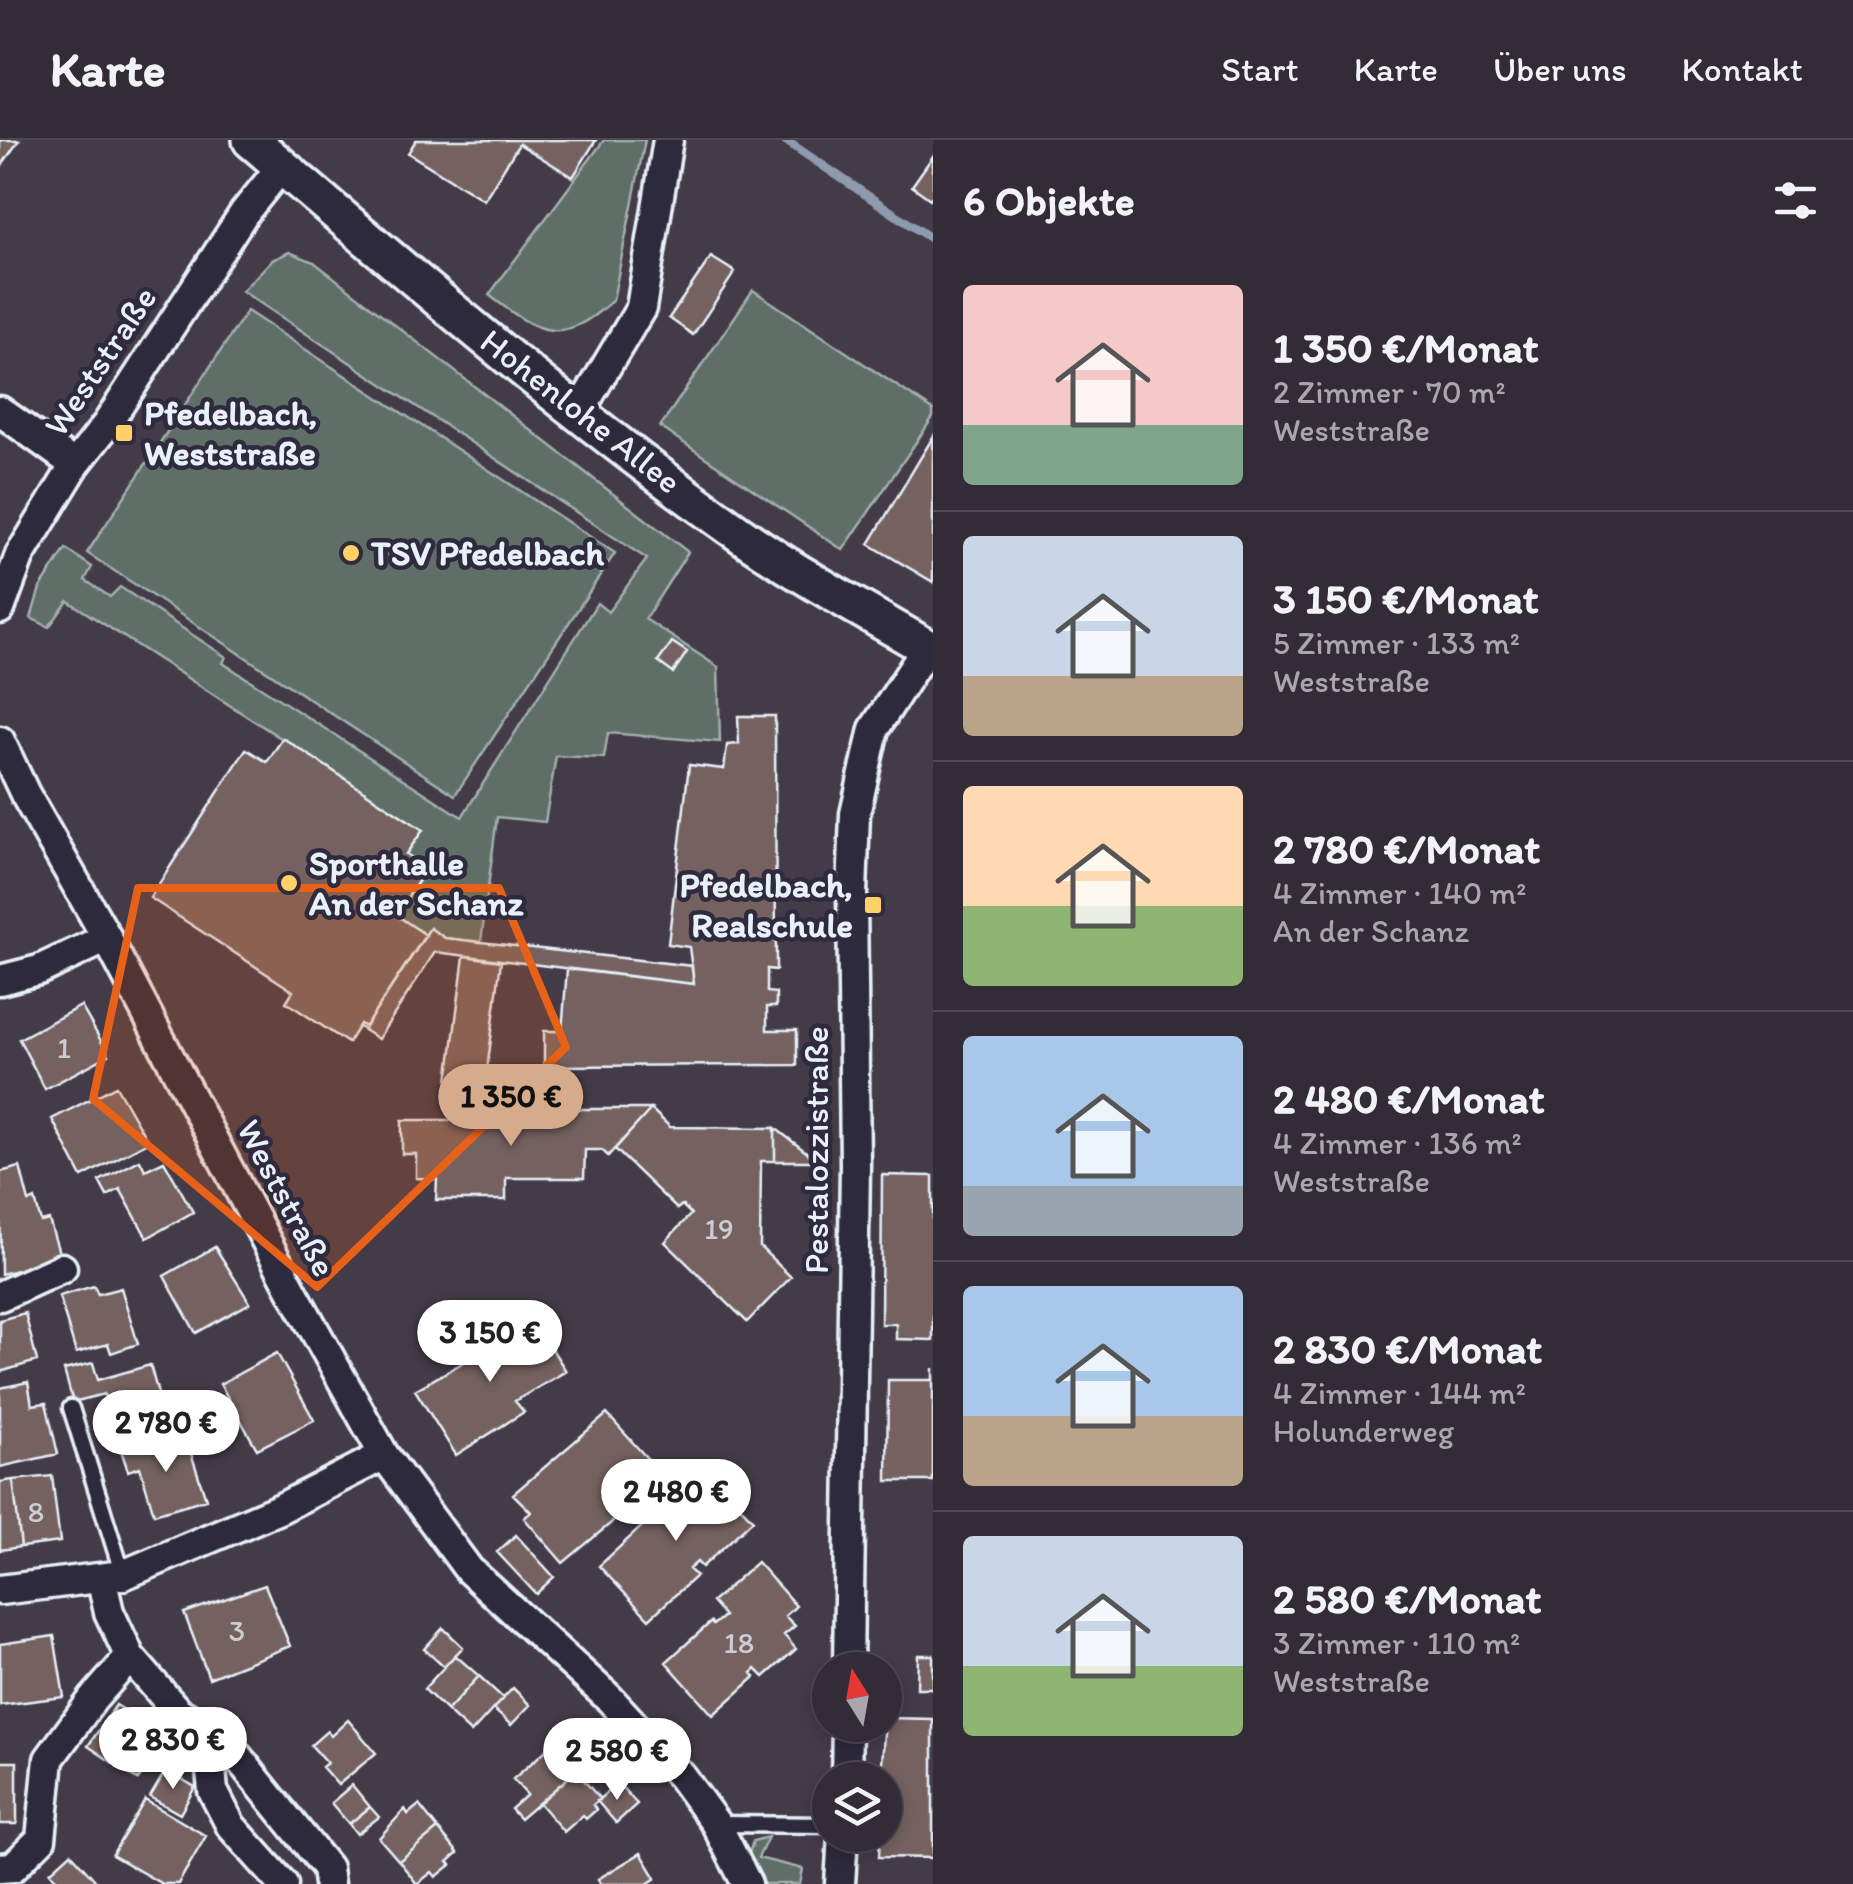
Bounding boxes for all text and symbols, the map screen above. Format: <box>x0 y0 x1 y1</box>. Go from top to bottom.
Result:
text: Karte <box>50 40 166 98</box>
text: Start <box>1221 48 1299 90</box>
text: Karte <box>1354 48 1438 90</box>
text: Über uns <box>1493 48 1627 90</box>
text: Kontakt <box>1682 48 1803 90</box>
icon: filters <box>1768 173 1823 228</box>
text: 6 Objekte <box>963 175 1135 226</box>
street label: Weststraße <box>35 278 165 444</box>
street label: Hohenlohe Allee <box>472 320 690 502</box>
text: 1 350 €/Monat <box>1273 322 1538 373</box>
icon: home <box>1043 325 1163 445</box>
text: 2 Zimmer · 70 m² <box>1273 373 1506 411</box>
place label: Pfedelbach, Weststraße <box>144 392 318 474</box>
text: Weststraße <box>1273 411 1430 449</box>
marker: Pfedelbach, Weststraße <box>113 422 135 444</box>
place label: TSV Pfedelbach <box>370 532 604 574</box>
marker: TSV Pfedelbach <box>340 542 362 564</box>
text: 3 150 €/Monat <box>1273 573 1538 624</box>
icon: home <box>1043 576 1163 696</box>
text: 5 Zimmer · 133 m² <box>1273 624 1520 662</box>
text: Weststraße <box>1273 662 1430 700</box>
text: 2 780 €/Monat <box>1273 823 1540 874</box>
icon: home <box>1043 826 1163 946</box>
place label: Sporthalle An der Schanz <box>309 842 524 924</box>
place label: Pfedelbach, Realschule <box>679 864 853 946</box>
marker: Sporthalle An der Schanz <box>278 872 300 894</box>
text: 4 Zimmer · 140 m² <box>1273 874 1526 912</box>
marker: Pfedelbach, Realschule <box>862 894 884 916</box>
text: An der Schanz <box>1273 912 1469 950</box>
street label: Pestalozzistraße <box>795 1026 837 1274</box>
house number: 1 <box>57 1029 71 1066</box>
pin: 1 350 € <box>419 1064 603 1149</box>
text: 2 480 €/Monat <box>1273 1073 1544 1124</box>
icon: home <box>1043 1076 1163 1196</box>
text: 1 350 € <box>460 1077 562 1115</box>
street label: Weststraße <box>228 1112 346 1284</box>
text: 4 Zimmer · 136 m² <box>1273 1124 1522 1162</box>
text: Weststraße <box>1273 1162 1430 1200</box>
house number: 19 <box>704 1210 734 1247</box>
pin: 3 150 € <box>398 1300 582 1385</box>
text: 3 150 € <box>439 1313 541 1351</box>
text: 2 830 €/Monat <box>1273 1323 1542 1374</box>
icon: home <box>1043 1326 1163 1446</box>
text: 4 Zimmer · 144 m² <box>1273 1374 1526 1412</box>
pin: 2 780 € <box>74 1390 258 1475</box>
text: 2 780 € <box>115 1403 217 1441</box>
text: Holunderweg <box>1273 1412 1454 1450</box>
pin: 2 480 € <box>584 1459 768 1544</box>
text: 2 480 € <box>623 1472 729 1510</box>
house number: 8 <box>28 1493 44 1530</box>
text: 2 580 €/Monat <box>1273 1573 1541 1624</box>
icon: home <box>1043 1576 1163 1696</box>
house number: 3 <box>229 1612 245 1649</box>
house number: 18 <box>724 1624 754 1661</box>
text: 3 Zimmer · 110 m² <box>1273 1624 1520 1662</box>
north arrow <box>812 1652 902 1742</box>
map controls <box>812 1652 902 1852</box>
text: Weststraße <box>1273 1662 1430 1700</box>
pin: 2 830 € <box>81 1707 265 1792</box>
pin: 2 580 € <box>525 1718 709 1803</box>
text: 2 830 € <box>121 1720 225 1758</box>
text: 2 580 € <box>565 1731 669 1769</box>
button: layers <box>812 1762 902 1852</box>

